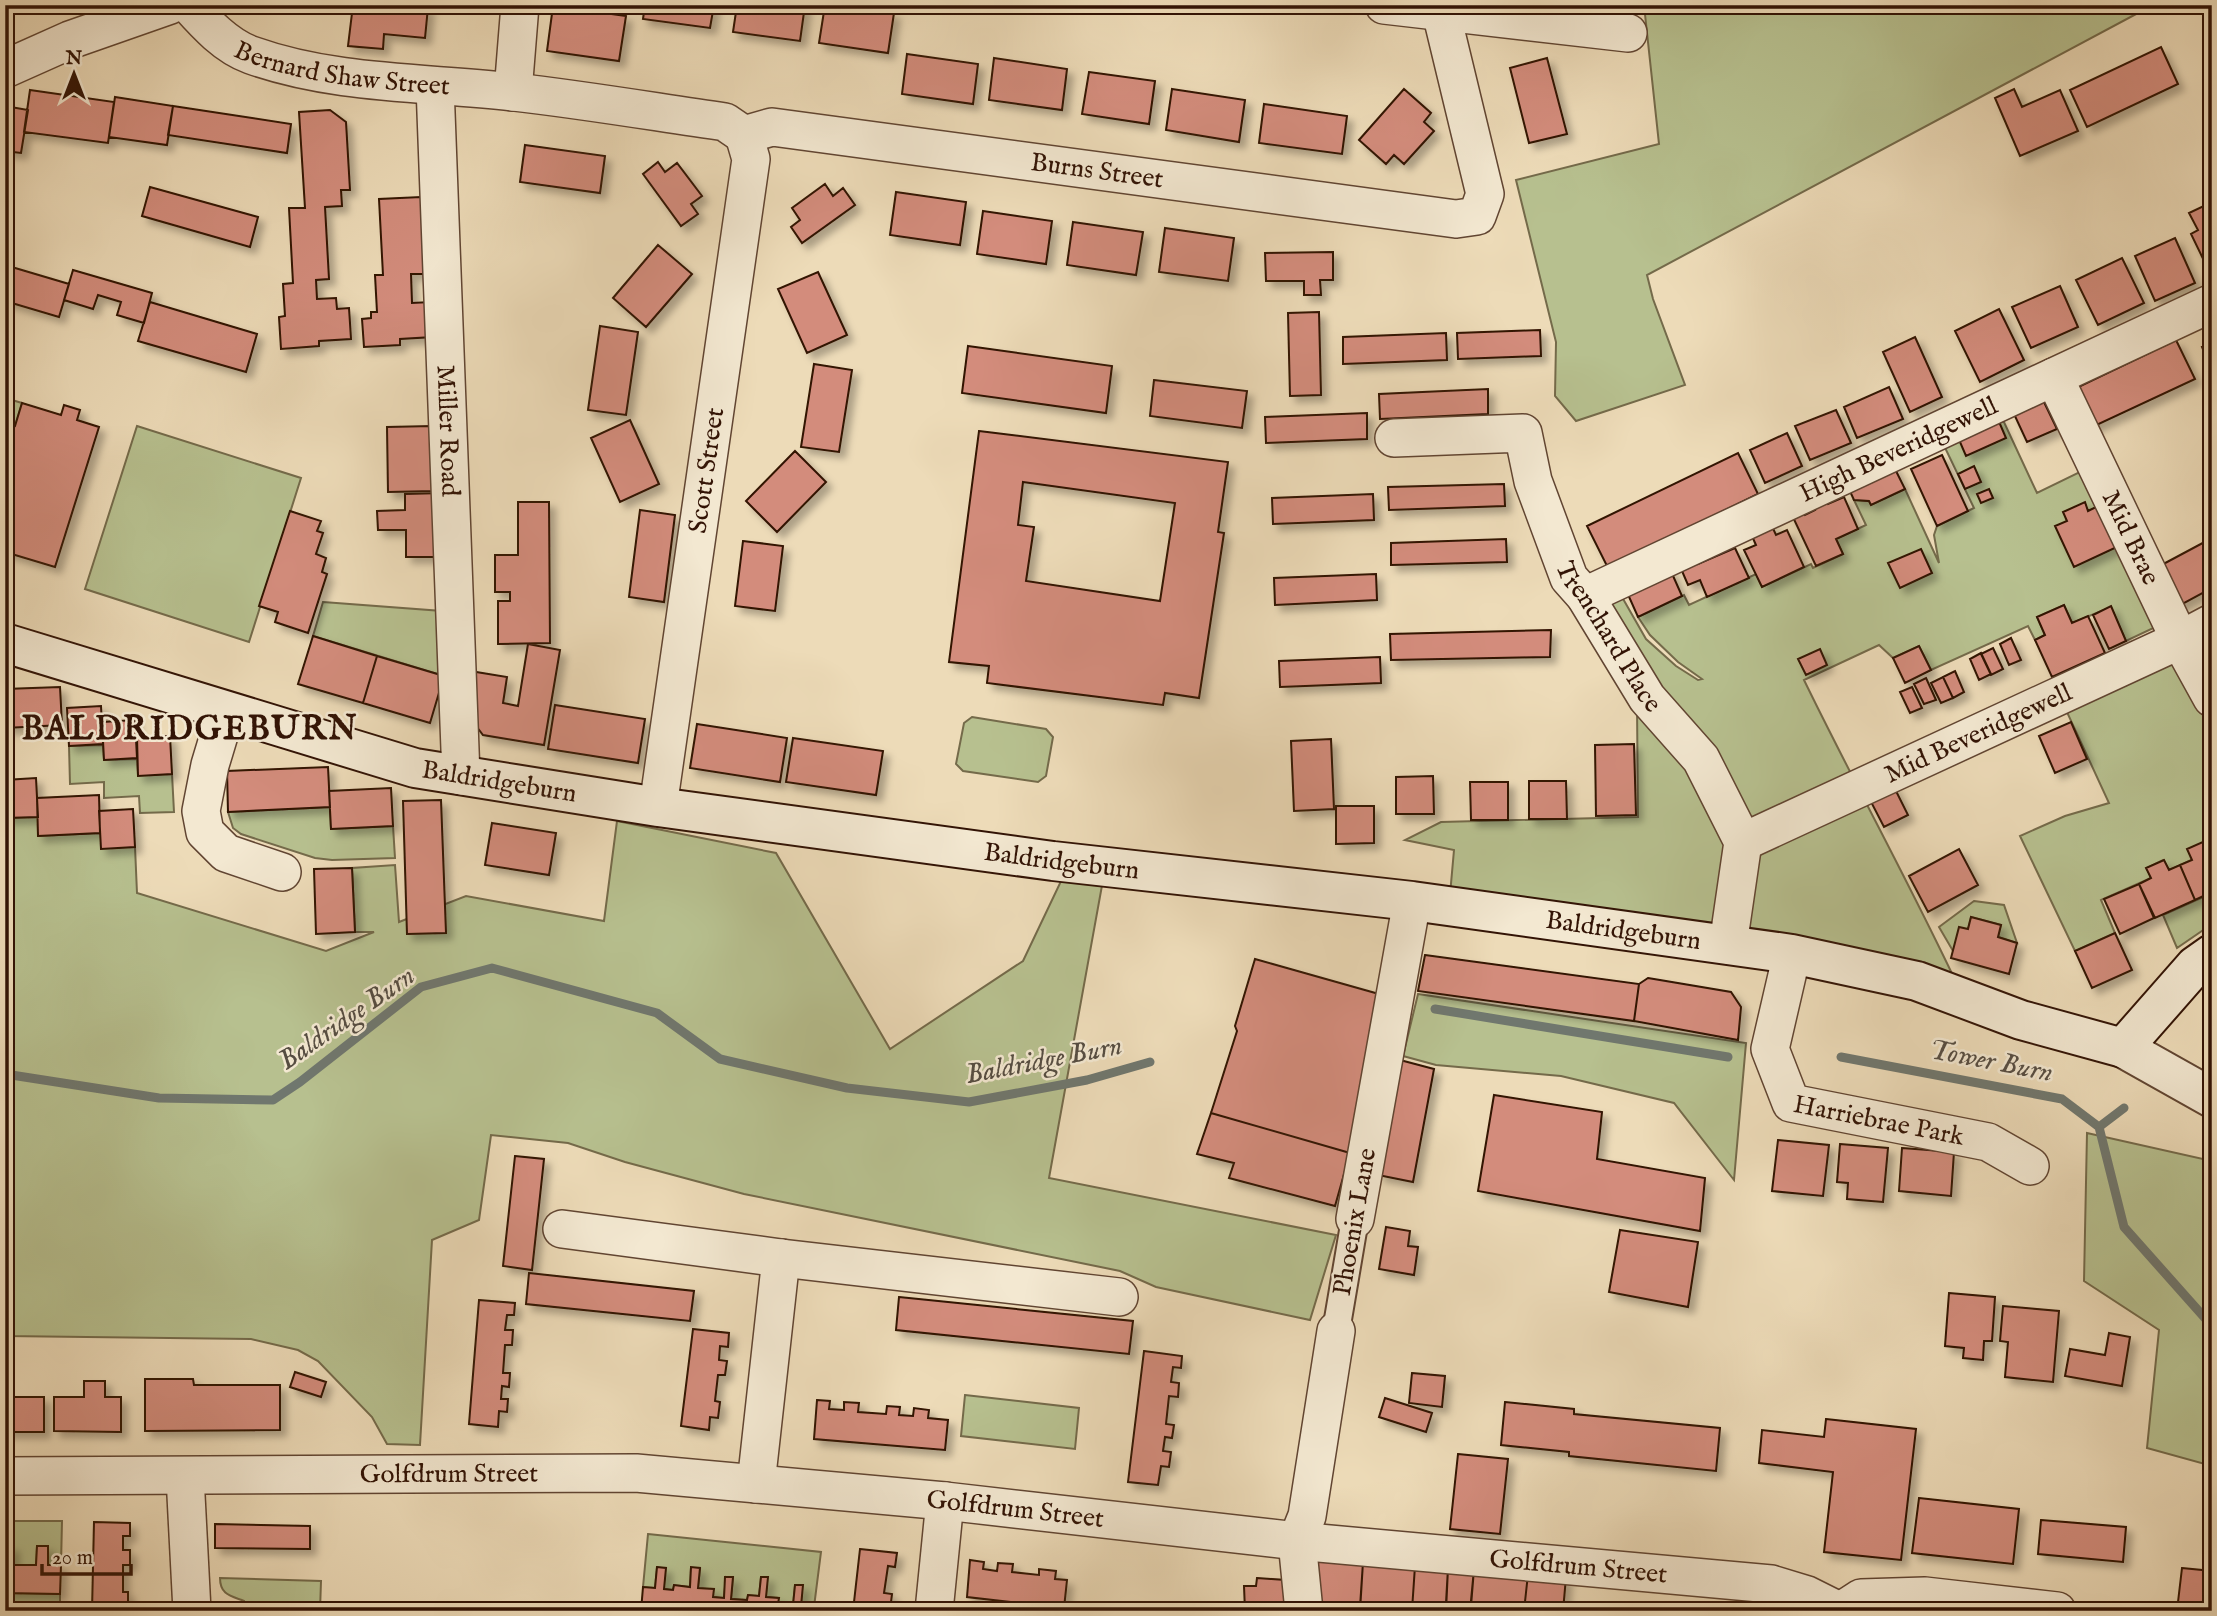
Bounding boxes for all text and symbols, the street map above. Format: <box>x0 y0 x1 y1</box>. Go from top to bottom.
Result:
street label: Bernard Shaw Street <box>229 33 451 103</box>
north arrow <box>38 38 108 108</box>
text: N <box>65 47 83 71</box>
street label: Burns Street <box>1029 145 1165 196</box>
street label: Miller Road <box>429 364 467 497</box>
street label: High Beveridgewell <box>1794 389 2004 510</box>
street label: Scott Street <box>681 405 732 536</box>
street label: Mid Brae <box>2094 485 2168 590</box>
street label: Trenchard Place <box>1548 557 1669 720</box>
street label: Mid Beveridgewell <box>1879 675 2078 791</box>
district label: BALDRIDGEBURN <box>21 709 359 751</box>
street label: Baldridgeburn <box>419 753 579 810</box>
street label: Baldridgeburn <box>982 835 1141 887</box>
street label: Baldridgeburn <box>1544 903 1703 958</box>
water label: Baldridge Burn <box>272 959 422 1079</box>
water label: Baldridge Burn <box>963 1029 1125 1093</box>
water label: Tower Burn <box>1926 1033 2056 1091</box>
street label: Harriebrae Park <box>1791 1087 1968 1154</box>
street label: Phoenix Lane <box>1326 1146 1384 1298</box>
street label: Golfdrum Street <box>360 1457 538 1491</box>
street label: Golfdrum Street <box>925 1483 1106 1535</box>
scale bar <box>42 1532 131 1576</box>
street label: Golfdrum Street <box>1488 1542 1669 1591</box>
text: 20 m <box>52 1545 93 1572</box>

